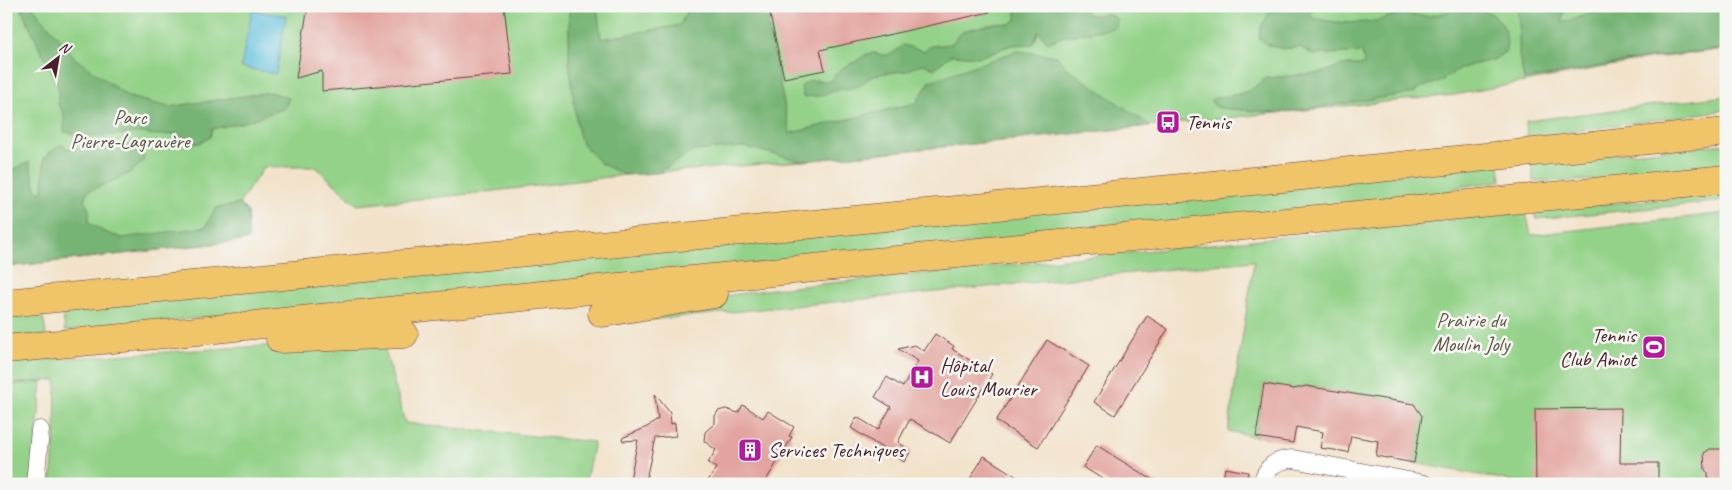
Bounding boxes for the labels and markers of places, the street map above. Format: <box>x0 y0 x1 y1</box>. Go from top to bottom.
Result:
bus stop icon: Tennis <box>1155 109 1181 135</box>
place label: Tennis <box>1186 109 1232 135</box>
place label: Tennis Club Amiot <box>1560 322 1638 372</box>
sports icon: Tennis Club Amiot <box>1641 334 1667 360</box>
place label: Hôpital Louis Mourier <box>940 352 1038 402</box>
hospital icon: Hôpital Louis Mourier <box>909 364 935 390</box>
building icon: Services Techniques <box>737 437 763 463</box>
place label: Services Techniques <box>768 437 906 463</box>

